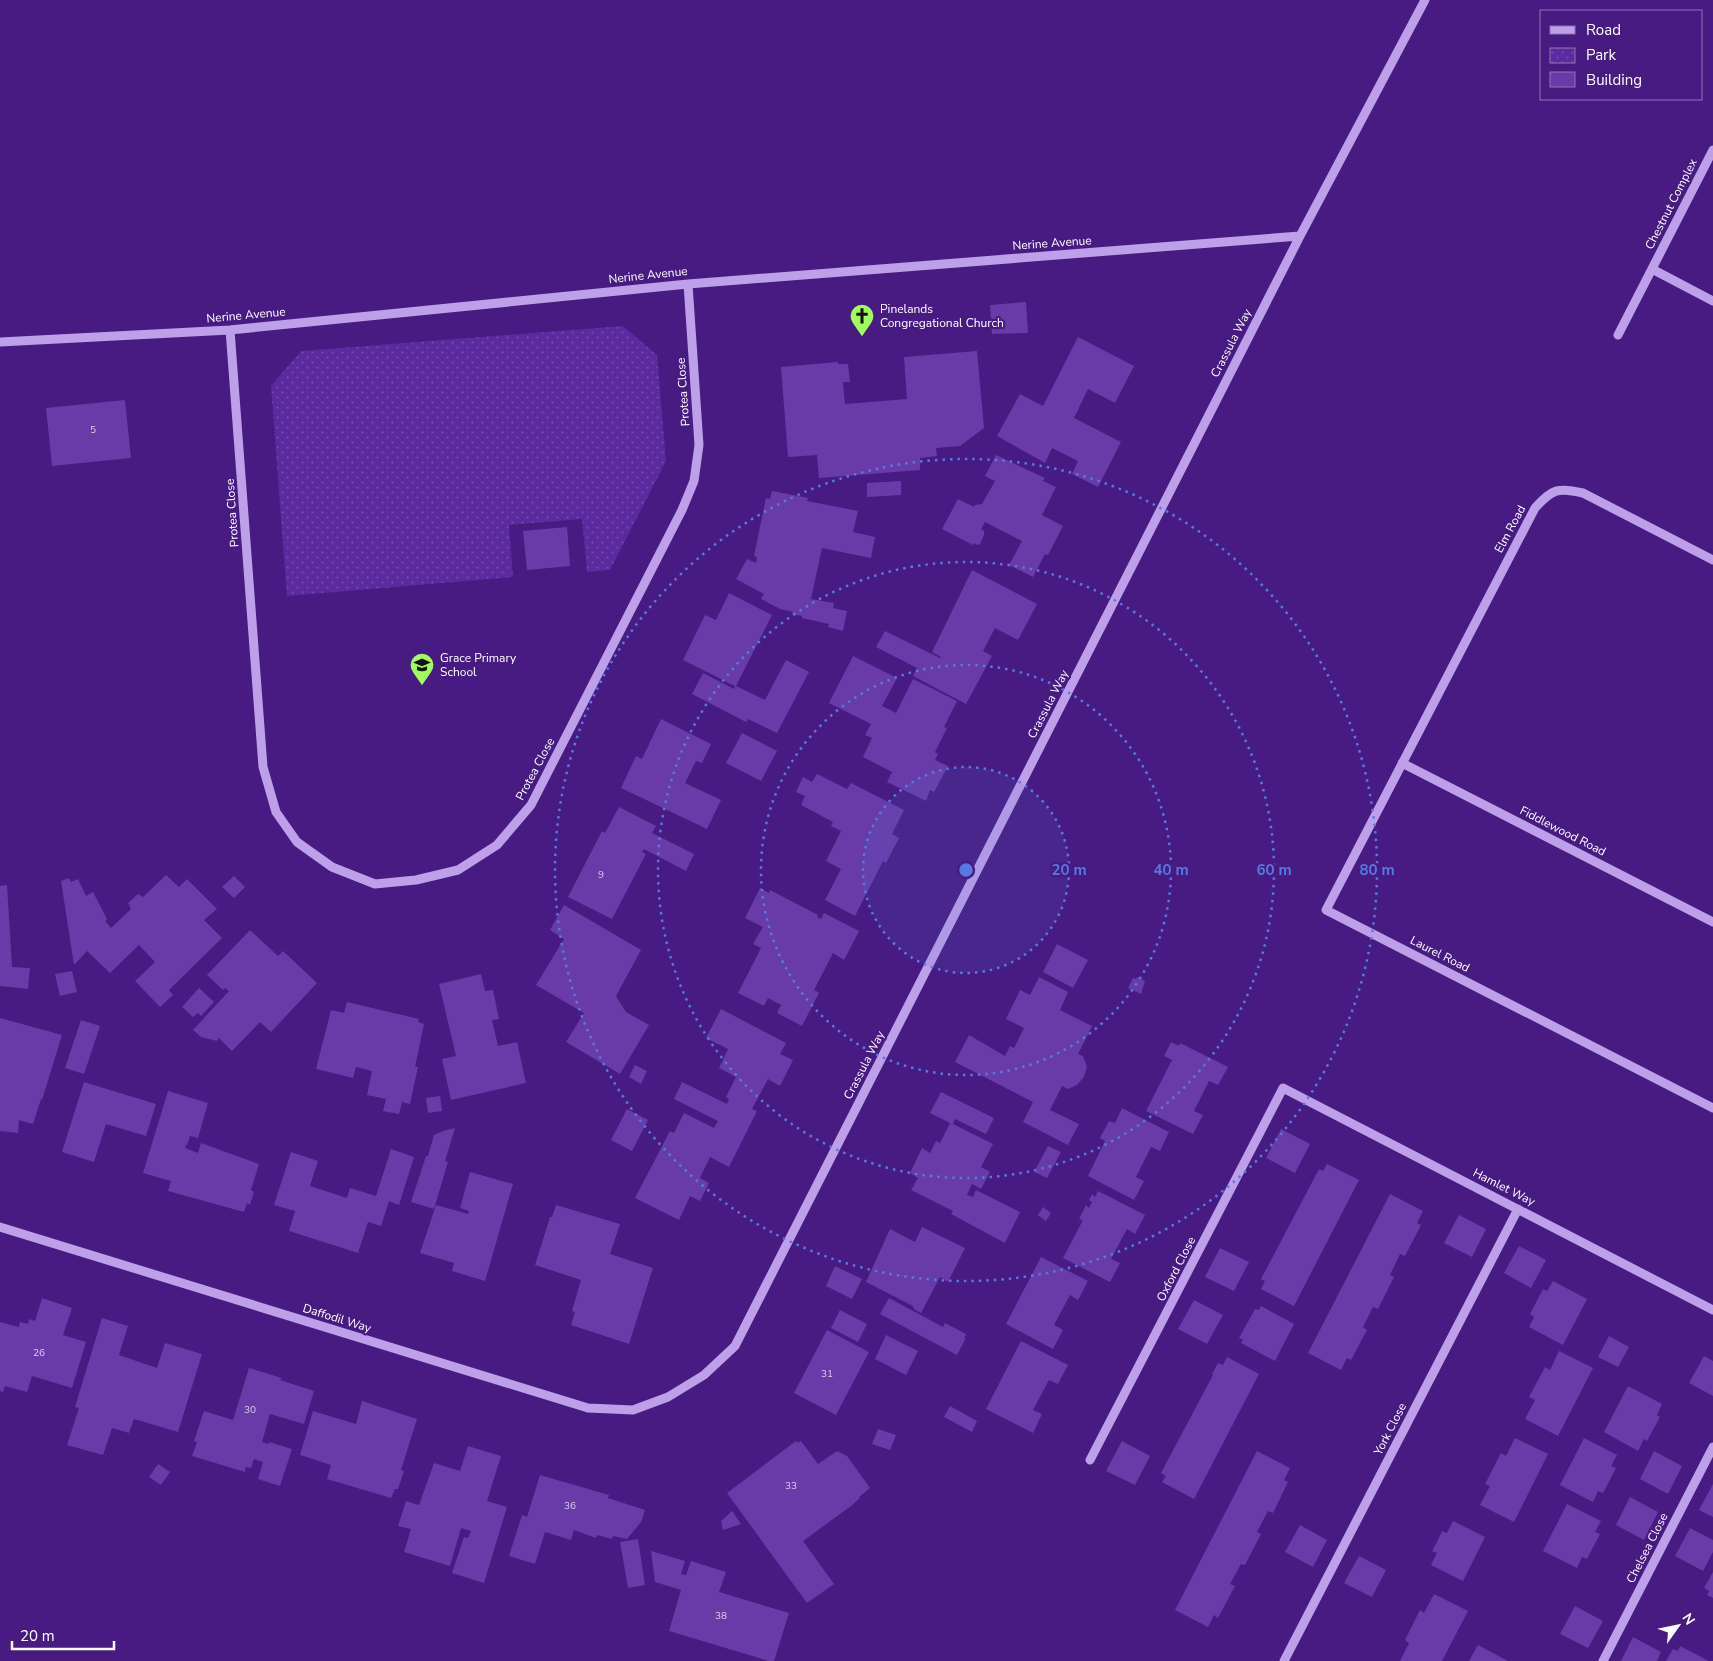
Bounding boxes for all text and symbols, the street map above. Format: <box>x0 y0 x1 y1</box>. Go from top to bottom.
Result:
legend <box>1540 10 1703 100</box>
text: Road <box>1586 20 1621 40</box>
text: Park <box>1586 45 1616 65</box>
text: Building <box>1586 70 1642 90</box>
street label: Chestnut Complex <box>1641 155 1701 252</box>
street label: Nerine Avenue <box>1012 232 1092 254</box>
street label: Nerine Avenue <box>608 263 688 287</box>
place label: Pinelands Congregational Church <box>880 301 1004 331</box>
church icon: Pinelands Congregational Church <box>849 303 875 337</box>
street label: Nerine Avenue <box>206 304 286 326</box>
street label: Crassula Way <box>1207 305 1256 380</box>
street label: Protea Close <box>673 357 693 427</box>
house number: 5 <box>90 423 96 437</box>
street label: Protea Close <box>222 478 242 548</box>
street label: Elm Road <box>1491 502 1529 556</box>
place label: Grace Primary School <box>440 650 517 680</box>
school or university icon: Grace Primary School <box>409 652 435 686</box>
street label: Crassula Way <box>1024 666 1073 741</box>
street label: Protea Close <box>512 735 558 803</box>
street label: Fiddlewood Road <box>1517 802 1609 860</box>
text: 20 m <box>1051 860 1087 880</box>
text: 40 m <box>1153 860 1189 880</box>
text: 60 m <box>1256 860 1292 880</box>
text: 80 m <box>1359 860 1395 880</box>
centre of rings <box>957 861 975 879</box>
house number: 9 <box>598 868 604 882</box>
street label: Laurel Road <box>1408 932 1472 976</box>
street label: Crassula Way <box>840 1027 889 1102</box>
street label: Hamlet Way <box>1470 1164 1539 1210</box>
street label: Oxford Close <box>1153 1234 1199 1304</box>
street label: Daffodil Way <box>301 1300 374 1336</box>
house number: 26 <box>33 1346 45 1360</box>
house number: 31 <box>821 1367 833 1381</box>
street label: York Close <box>1370 1400 1410 1459</box>
house number: 30 <box>244 1403 256 1417</box>
house number: 33 <box>785 1479 797 1493</box>
house number: 36 <box>564 1499 576 1513</box>
street label: Chelsea Close <box>1622 1510 1672 1586</box>
north arrow <box>1653 1601 1703 1651</box>
house number: 38 <box>715 1609 727 1623</box>
text: N <box>1678 1610 1699 1629</box>
scale bar <box>12 1618 115 1650</box>
text: 20 m <box>20 1626 55 1646</box>

